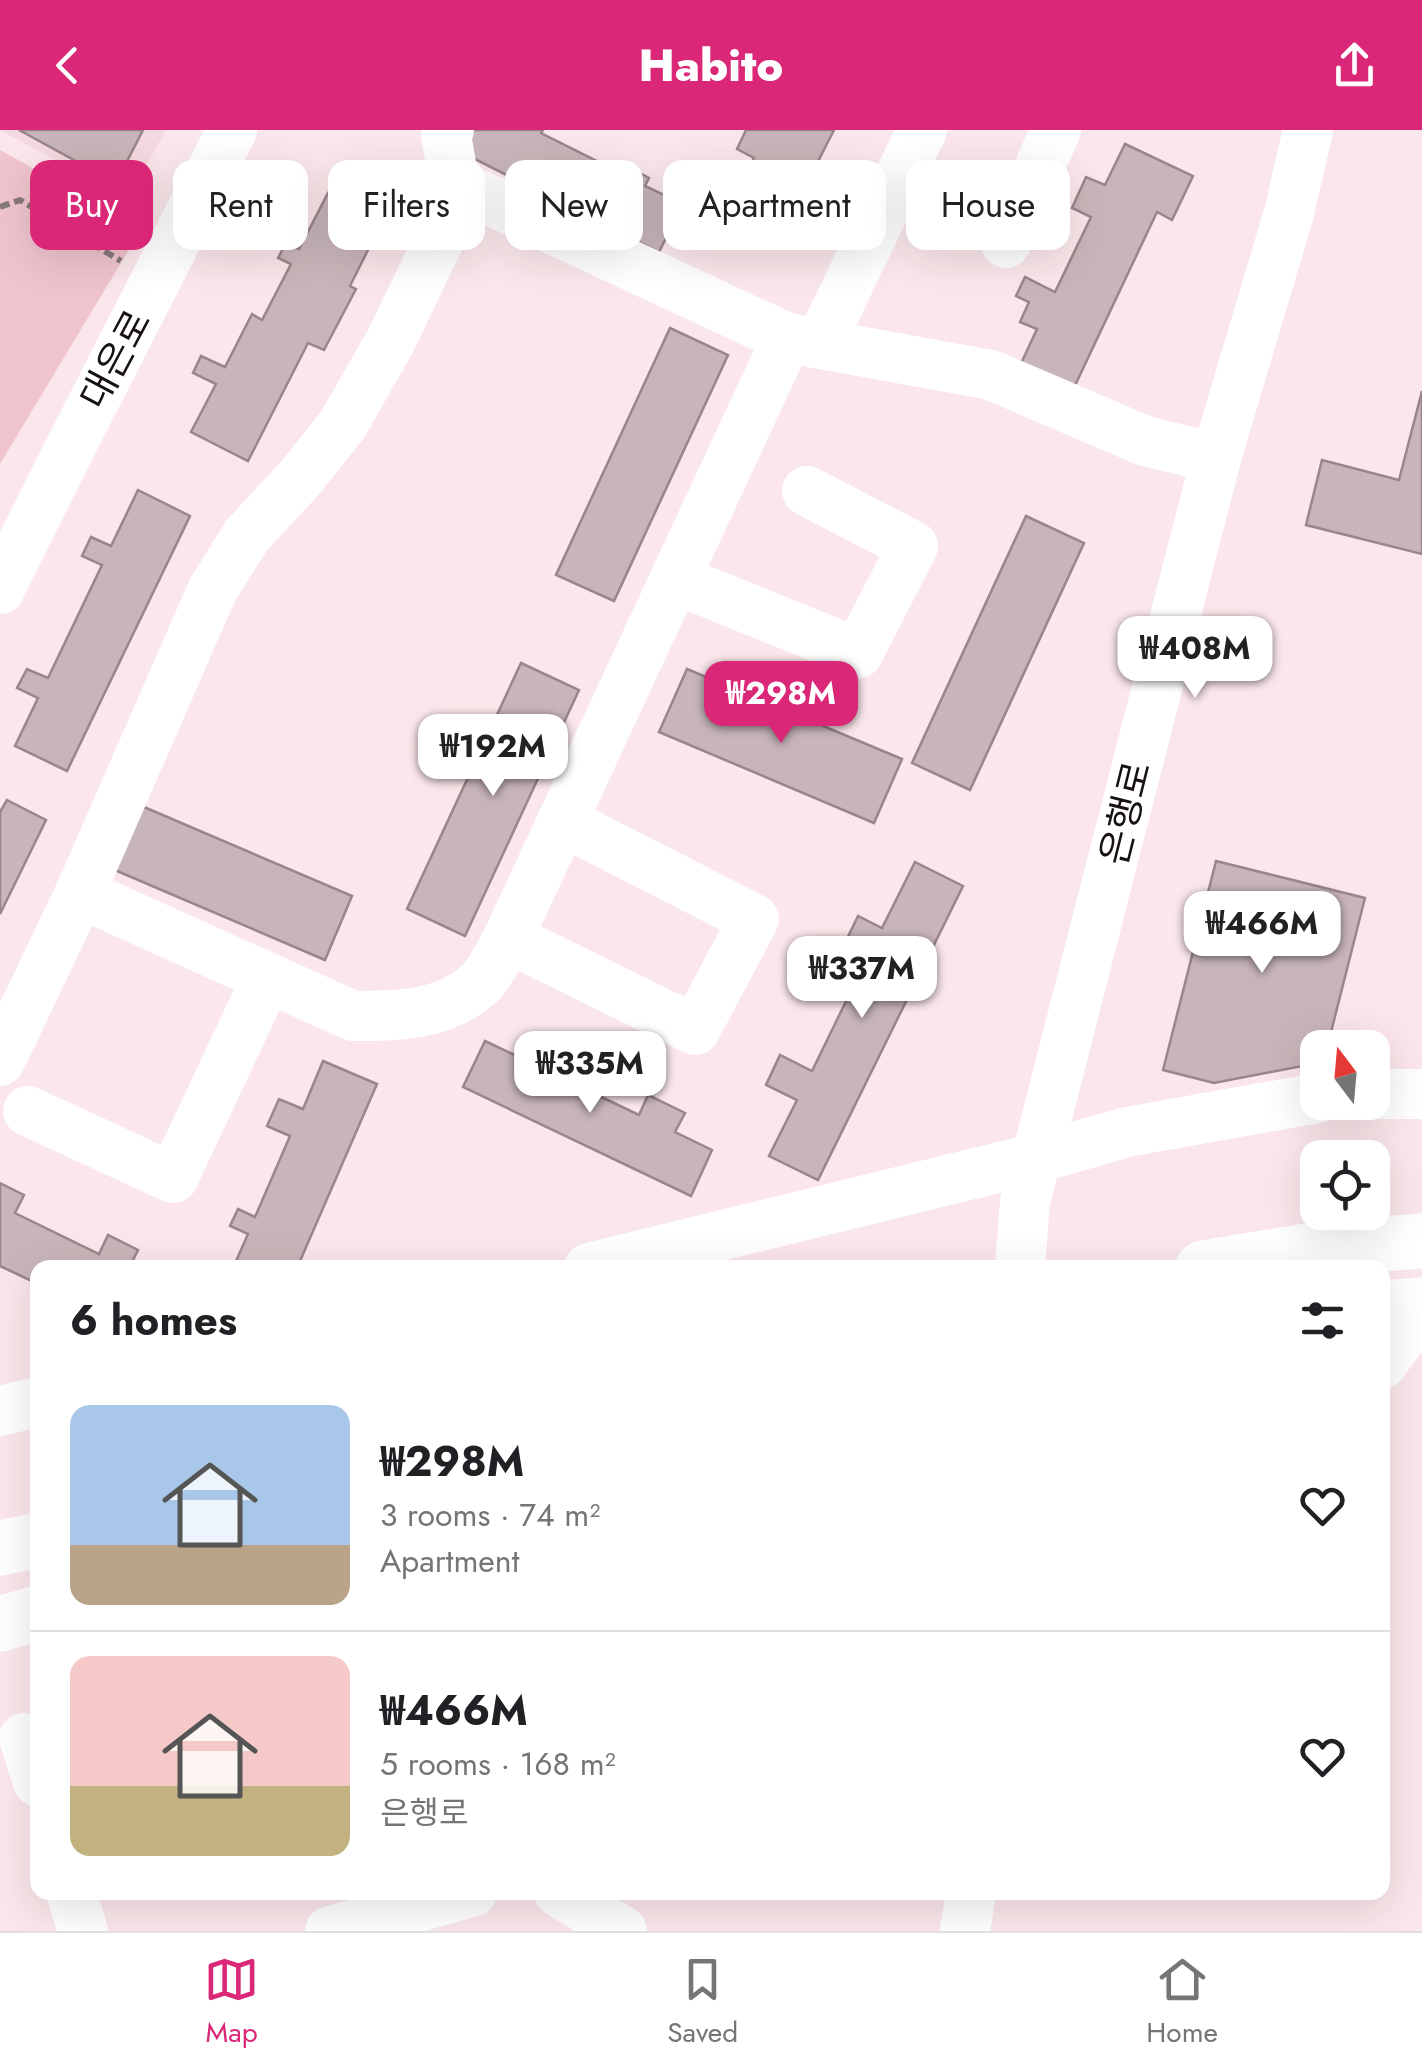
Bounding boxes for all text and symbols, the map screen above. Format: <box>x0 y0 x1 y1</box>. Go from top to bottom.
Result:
text: Habito <box>639 33 783 98</box>
icon: back <box>40 38 95 93</box>
icon: share <box>1327 38 1382 93</box>
chip: Buy <box>30 160 153 250</box>
chip: Rent <box>173 160 308 250</box>
chip: Filters <box>328 160 485 250</box>
chip: New <box>505 160 643 250</box>
chip: Apartment <box>663 160 886 250</box>
chip: House <box>906 160 1070 250</box>
street label: 대은로 <box>66 300 164 418</box>
pin: ₩408M <box>1125 616 1265 701</box>
text: ₩408M <box>1140 625 1250 671</box>
pin: ₩298M <box>711 661 851 746</box>
text: ₩298M <box>726 670 836 716</box>
pin: ₩192M <box>423 714 563 799</box>
text: ₩192M <box>440 723 546 769</box>
street label: 은행로 <box>1086 755 1164 871</box>
pin: ₩466M <box>1192 891 1332 976</box>
text: ₩466M <box>1206 900 1318 946</box>
pin: ₩337M <box>792 936 932 1021</box>
text: ₩337M <box>809 945 915 991</box>
north arrow <box>1300 1030 1390 1120</box>
map controls <box>1300 1030 1390 1230</box>
pin: ₩335M <box>520 1031 660 1116</box>
text: ₩335M <box>536 1040 644 1086</box>
button: locate <box>1300 1140 1390 1230</box>
text: 6 homes <box>70 1290 237 1351</box>
icon: filters <box>1295 1293 1350 1348</box>
text: ₩298M <box>380 1431 524 1492</box>
icon: home <box>150 1445 270 1565</box>
icon: heart <box>1295 1478 1350 1533</box>
text: 3 rooms · 74 m² <box>380 1492 600 1538</box>
text: Apartment <box>380 1538 519 1584</box>
text: ₩466M <box>380 1680 528 1741</box>
icon: home <box>150 1696 270 1816</box>
icon: heart <box>1295 1729 1350 1784</box>
text: 5 rooms · 168 m² <box>380 1741 616 1787</box>
text: 은행로 <box>380 1790 468 1836</box>
tab: Map <box>204 1952 259 2053</box>
tab: Saved <box>667 1952 738 2053</box>
tab: Home <box>1146 1952 1218 2053</box>

